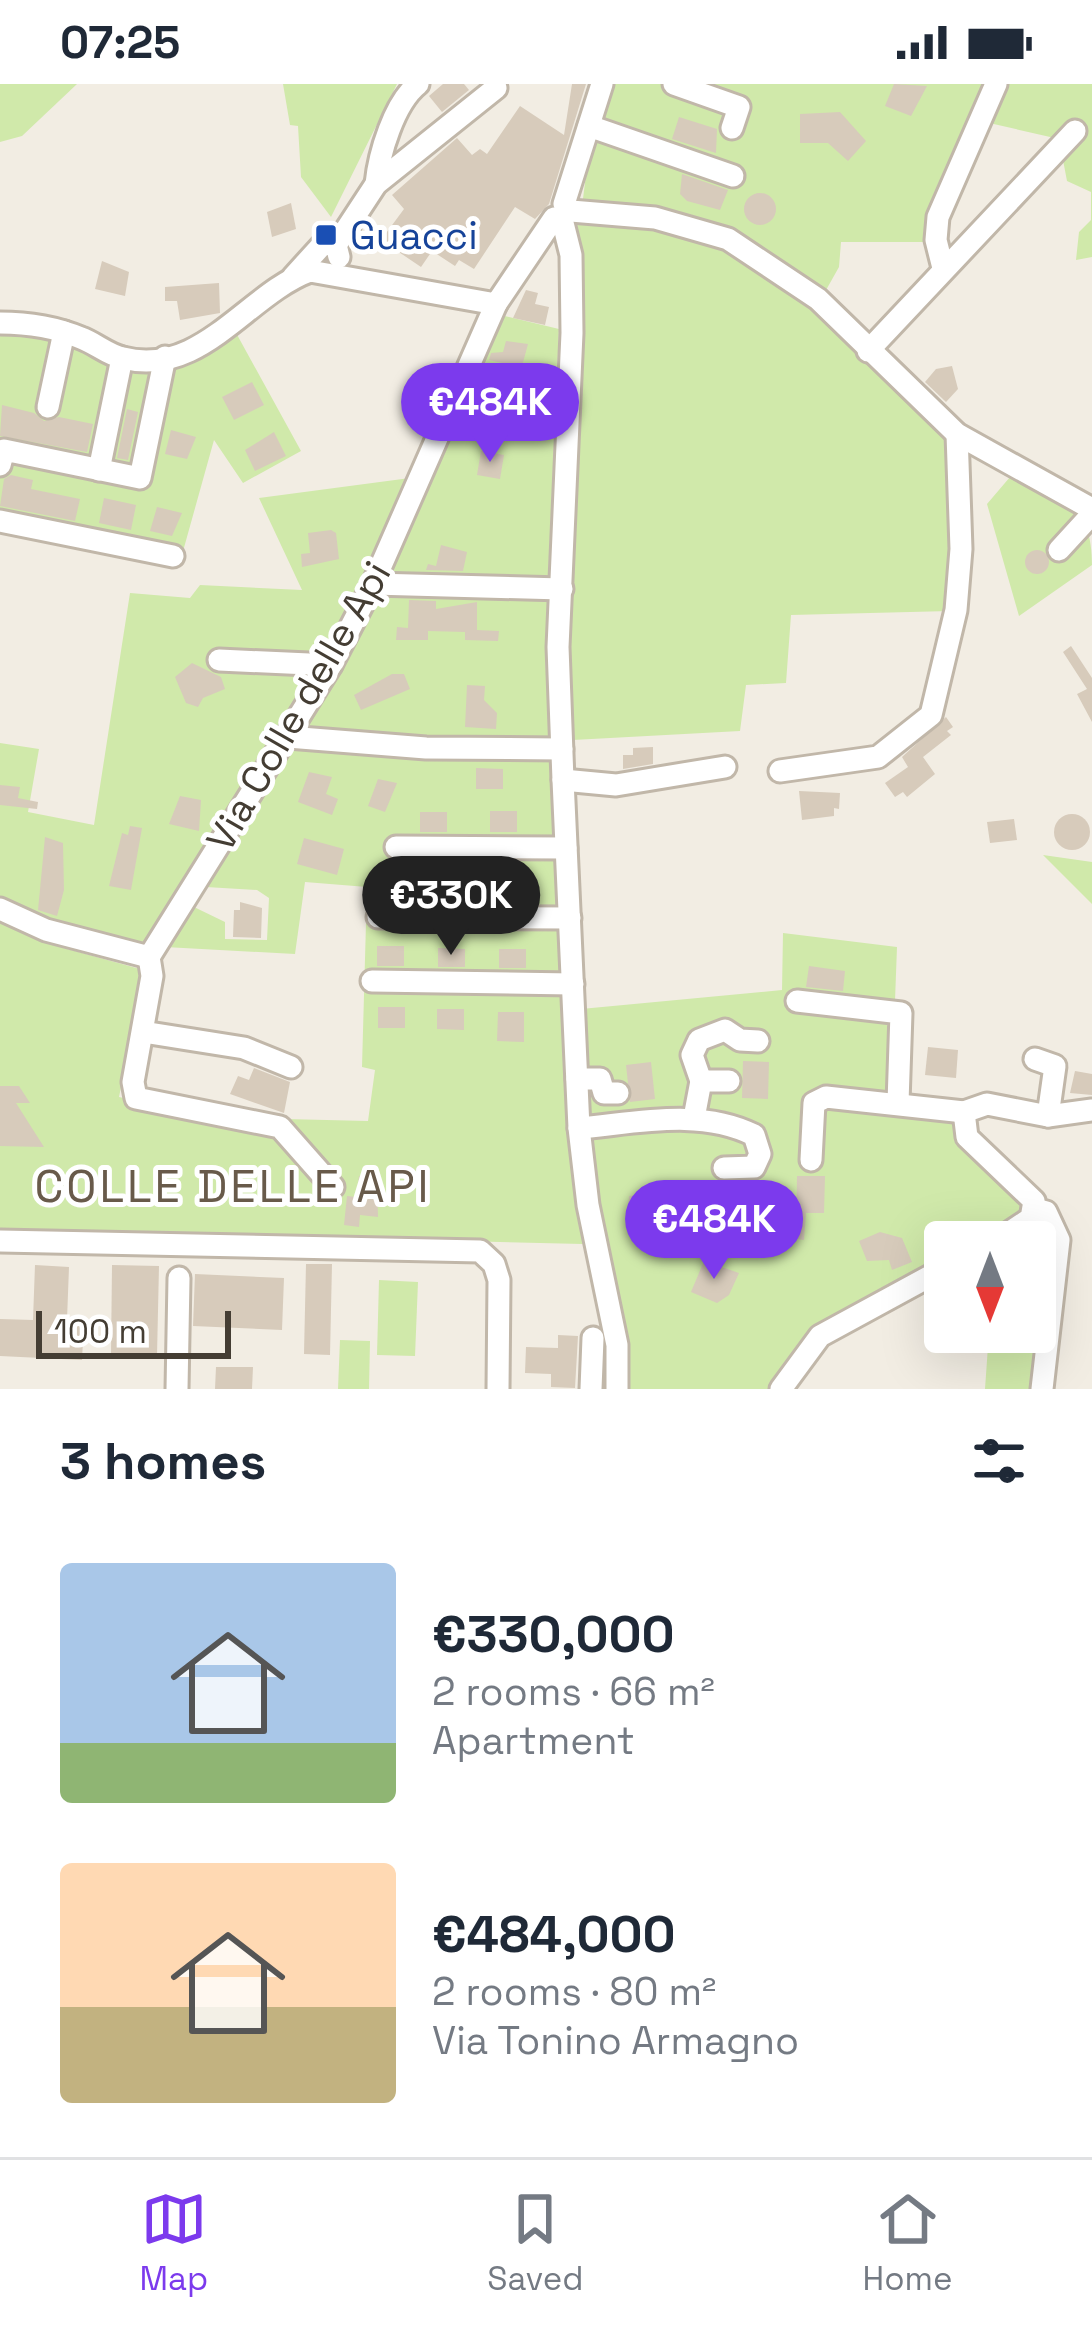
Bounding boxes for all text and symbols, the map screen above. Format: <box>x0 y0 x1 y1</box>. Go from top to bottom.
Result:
text: 07:25 <box>60 14 180 71</box>
place label: Guacci <box>350 211 478 260</box>
marker: Guacci <box>313 222 339 248</box>
pin: €484K <box>406 363 574 465</box>
text: €484K <box>428 377 552 426</box>
street label: Via Colle delle Api <box>196 553 401 860</box>
pin: €330K <box>367 856 535 958</box>
text: €330K <box>389 870 513 919</box>
district label: COLLE DELLE API <box>34 1158 432 1215</box>
pin: €484K <box>630 1180 798 1282</box>
text: €484K <box>652 1194 776 1243</box>
north arrow <box>924 1221 1056 1353</box>
map controls <box>924 1221 1056 1353</box>
scale bar <box>36 1305 231 1358</box>
text: 100 m <box>54 1311 147 1353</box>
icon: filters <box>966 1428 1032 1494</box>
text: 3 homes <box>60 1429 266 1494</box>
text: €330,000 <box>432 1602 675 1667</box>
icon: home <box>156 1611 300 1755</box>
text: 2 rooms · 66 m² <box>432 1667 715 1716</box>
text: Apartment <box>432 1716 635 1765</box>
text: €484,000 <box>432 1902 676 1967</box>
icon: home <box>156 1911 300 2055</box>
text: 2 rooms · 80 m² <box>432 1967 716 2016</box>
text: Via Tonino Armagno <box>432 2016 799 2065</box>
tab: Map <box>140 2186 208 2300</box>
tab: Saved <box>487 2186 584 2300</box>
tab: Home <box>863 2186 952 2300</box>

